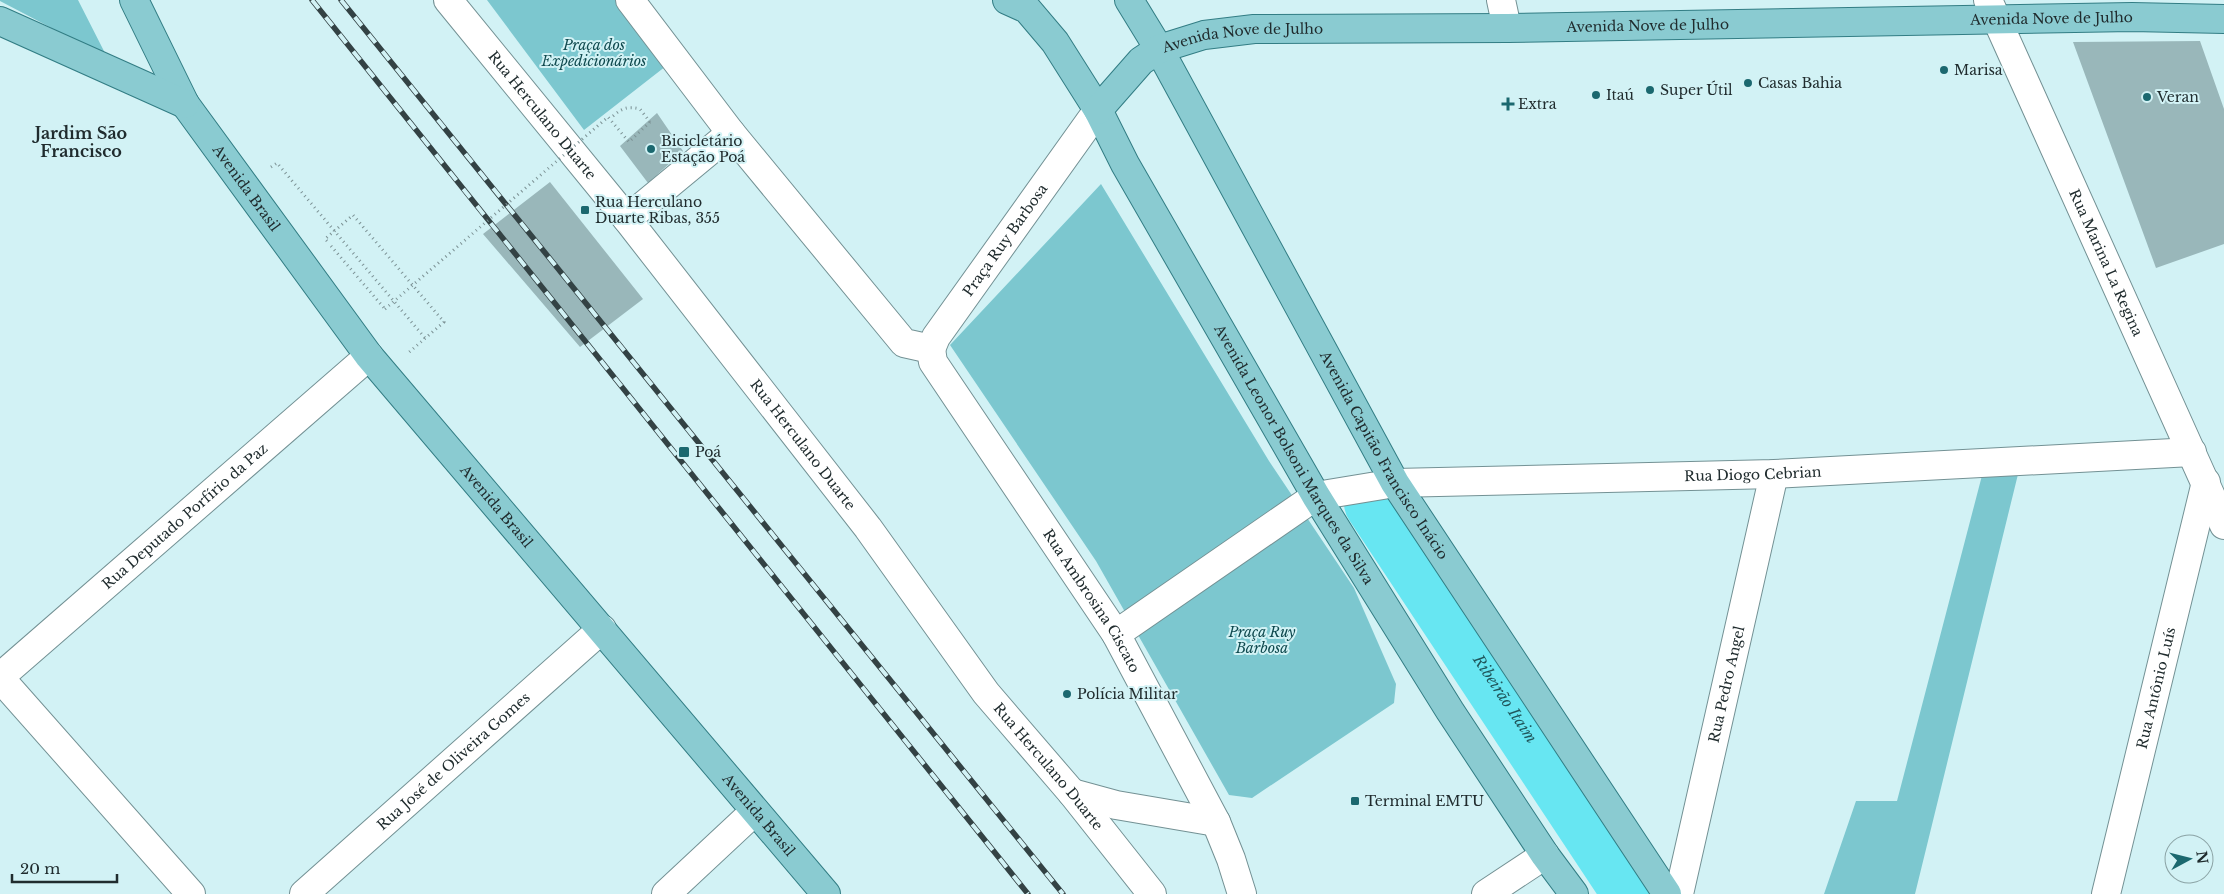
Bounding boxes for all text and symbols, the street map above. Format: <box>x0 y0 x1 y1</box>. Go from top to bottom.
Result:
street label: Avenida Nove de Julho <box>1969 8 2133 29</box>
street label: Avenida Nove de Julho <box>1565 15 1729 36</box>
street label: Avenida Nove de Julho <box>1159 20 1323 57</box>
park label: Praça dos Expedicionários <box>541 36 646 70</box>
street label: Rua Herculano Duarte <box>484 47 600 183</box>
place label: Marisa <box>1954 61 2003 79</box>
marker: Marisa <box>1938 64 1950 76</box>
place label: Casas Bahia <box>1758 74 1842 92</box>
marker: Casas Bahia <box>1742 77 1754 89</box>
place label: Super Útil <box>1660 80 1733 99</box>
marker: Super Útil <box>1644 84 1656 96</box>
place label: Itaú <box>1606 86 1635 104</box>
place label: Veran <box>2156 88 2199 106</box>
marker: Itaú <box>1590 89 1602 101</box>
marker: Veran <box>2141 91 2153 103</box>
place label: Extra <box>1518 95 1557 113</box>
marker: Extra <box>1502 98 1514 110</box>
district label: Jardim São Francisco <box>32 123 127 161</box>
place label: Bicicletário Estação Poá <box>661 132 745 166</box>
street label: Avenida Brasil <box>208 141 284 235</box>
marker: Bicicletário Estação Poá <box>645 143 657 155</box>
street label: Praça Ruy Barbosa <box>959 180 1051 300</box>
street label: Rua Marina La Regina <box>2065 186 2147 339</box>
place label: Rua Herculano Duarte Ribas, 355 <box>595 193 720 227</box>
marker: Rua Herculano Duarte Ribas, 355 <box>579 204 591 216</box>
street label: Avenida Leonor Bolsoni Marques da Silva <box>1210 320 1378 588</box>
street label: Avenida Capitão Francisco Inácio <box>1316 347 1452 563</box>
street label: Rua Herculano Duarte <box>746 376 860 514</box>
street label: Rua Deputado Porfírio da Paz <box>98 439 271 593</box>
place label: Poá <box>695 443 721 461</box>
marker: Poá <box>677 445 691 459</box>
street label: Avenida Brasil <box>456 461 537 552</box>
street label: Rua Diogo Cebrian <box>1684 463 1822 485</box>
street label: Rua Ambrosina Ciscato <box>1039 526 1144 676</box>
park label: Praça Ruy Barbosa <box>1227 623 1296 657</box>
street label: Rua Pedro Angel <box>1704 624 1748 744</box>
street label: Rua Antônio Luís <box>2133 625 2179 751</box>
water label: Ribeirão Itaim <box>1469 650 1541 746</box>
place label: Polícia Militar <box>1077 685 1178 703</box>
street label: Rua José de Oliveira Gomes <box>373 688 534 834</box>
marker: Polícia Militar <box>1061 688 1073 700</box>
street label: Rua Herculano Duarte <box>990 699 1107 834</box>
street label: Avenida Brasil <box>718 769 799 860</box>
place label: Terminal EMTU <box>1365 792 1484 810</box>
marker: Terminal EMTU <box>1349 795 1361 807</box>
north arrow <box>2164 834 2214 884</box>
text: N <box>2192 850 2212 865</box>
scale bar <box>12 852 118 884</box>
text: 20 m <box>20 859 60 878</box>

